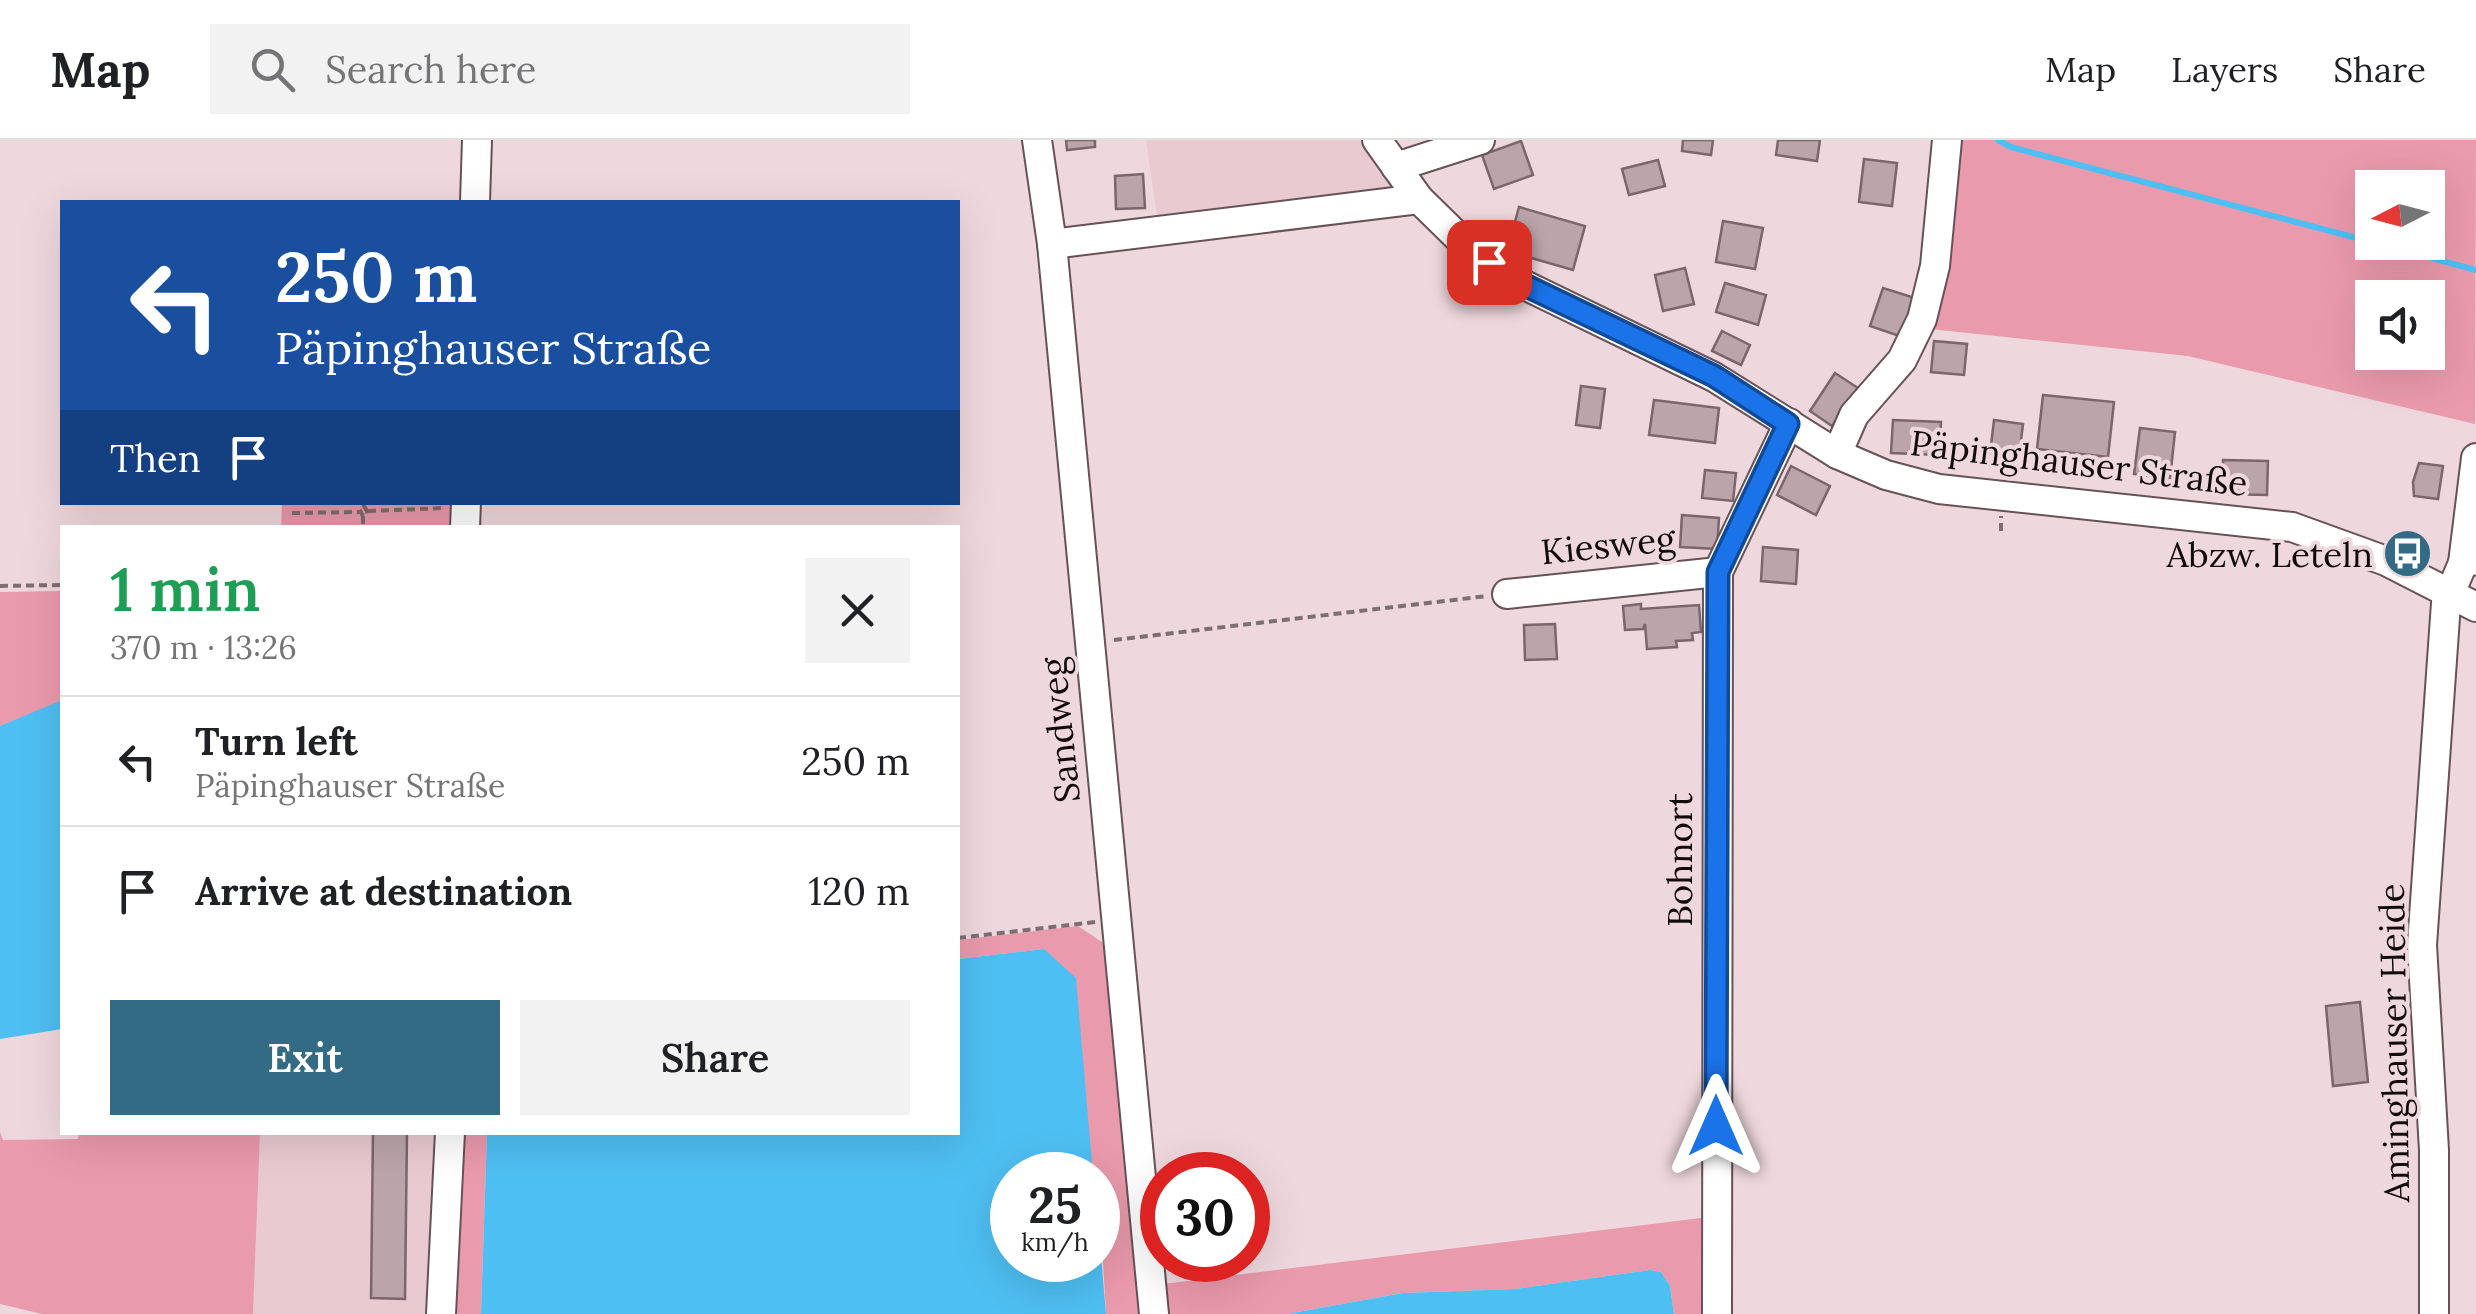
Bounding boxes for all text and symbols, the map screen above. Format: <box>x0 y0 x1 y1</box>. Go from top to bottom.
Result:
search box <box>210 24 910 114</box>
text: Map <box>50 39 150 100</box>
icon: search <box>245 42 300 97</box>
text: Search here <box>325 45 536 93</box>
text: Map <box>2045 47 2116 92</box>
text: Layers <box>2171 47 2278 92</box>
text: Share <box>2333 47 2426 92</box>
north arrow <box>2355 170 2445 260</box>
map controls <box>2355 170 2445 370</box>
pin <box>1447 220 1532 305</box>
text: 250 m <box>275 232 477 321</box>
icon: arrive <box>1462 235 1517 290</box>
icon: left <box>110 240 240 370</box>
button: sound <box>2355 280 2445 370</box>
text: Päpinghauser Straße <box>275 319 711 376</box>
street label: Päpinghauser Straße <box>1908 420 2250 506</box>
icon: arrive <box>221 430 276 485</box>
text: Then <box>110 434 201 482</box>
street label: Kiesweg <box>1539 516 1678 574</box>
bus stop icon: Abzw. Leteln <box>2382 528 2434 580</box>
place label: Abzw. Leteln <box>2165 532 2373 577</box>
text: 1 min <box>110 551 260 627</box>
button: close <box>805 558 910 663</box>
text: 370 m · 13:26 <box>110 627 297 668</box>
street label: Sandweg <box>1030 654 1090 805</box>
text: Turn left <box>195 717 358 765</box>
icon: left <box>110 734 165 789</box>
text: 250 m <box>801 737 910 785</box>
text: Päpinghauser Straße <box>195 765 505 806</box>
street label: Bohnort <box>1657 793 1702 927</box>
icon: arrive <box>110 864 165 919</box>
text: Arrive at destination <box>195 867 572 915</box>
text: 120 m <box>808 867 910 915</box>
street label: Aminghauser Heide <box>2369 883 2419 1204</box>
button: Exit <box>110 1000 500 1115</box>
button: Share <box>520 1000 910 1115</box>
position arrow <box>1664 1074 1768 1178</box>
speed limit sign: 30 <box>1140 1152 1270 1282</box>
text: 25 <box>1028 1173 1082 1237</box>
text: km/h <box>1021 1226 1089 1258</box>

